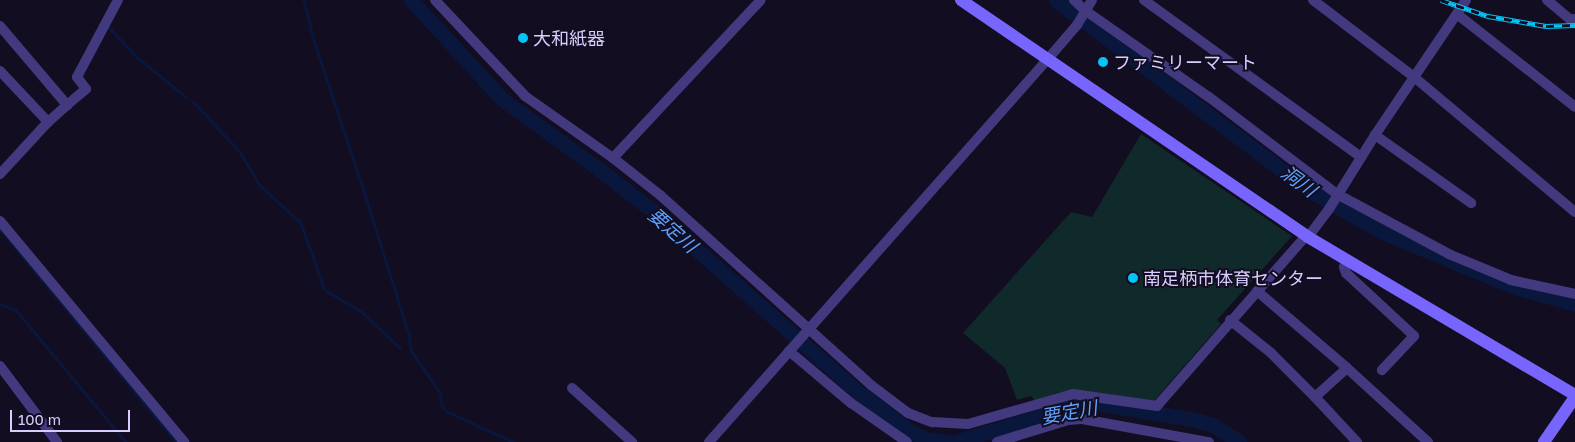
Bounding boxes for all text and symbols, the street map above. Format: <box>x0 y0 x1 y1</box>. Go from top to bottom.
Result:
place label: 大和紙器 <box>533 27 605 49</box>
marker: 大和紙器 <box>517 32 529 44</box>
place label: ファミリーマート <box>1113 51 1257 73</box>
marker: ファミリーマート <box>1097 56 1109 68</box>
water label: 洞川 <box>1277 161 1321 201</box>
water label: 要定川 <box>644 203 702 257</box>
place label: 南足柄市体育センター <box>1143 267 1323 289</box>
marker: 南足柄市体育センター <box>1127 272 1139 284</box>
water label: 要定川 <box>1039 396 1099 428</box>
scale bar <box>12 400 132 432</box>
text: 100 m <box>18 410 61 428</box>

